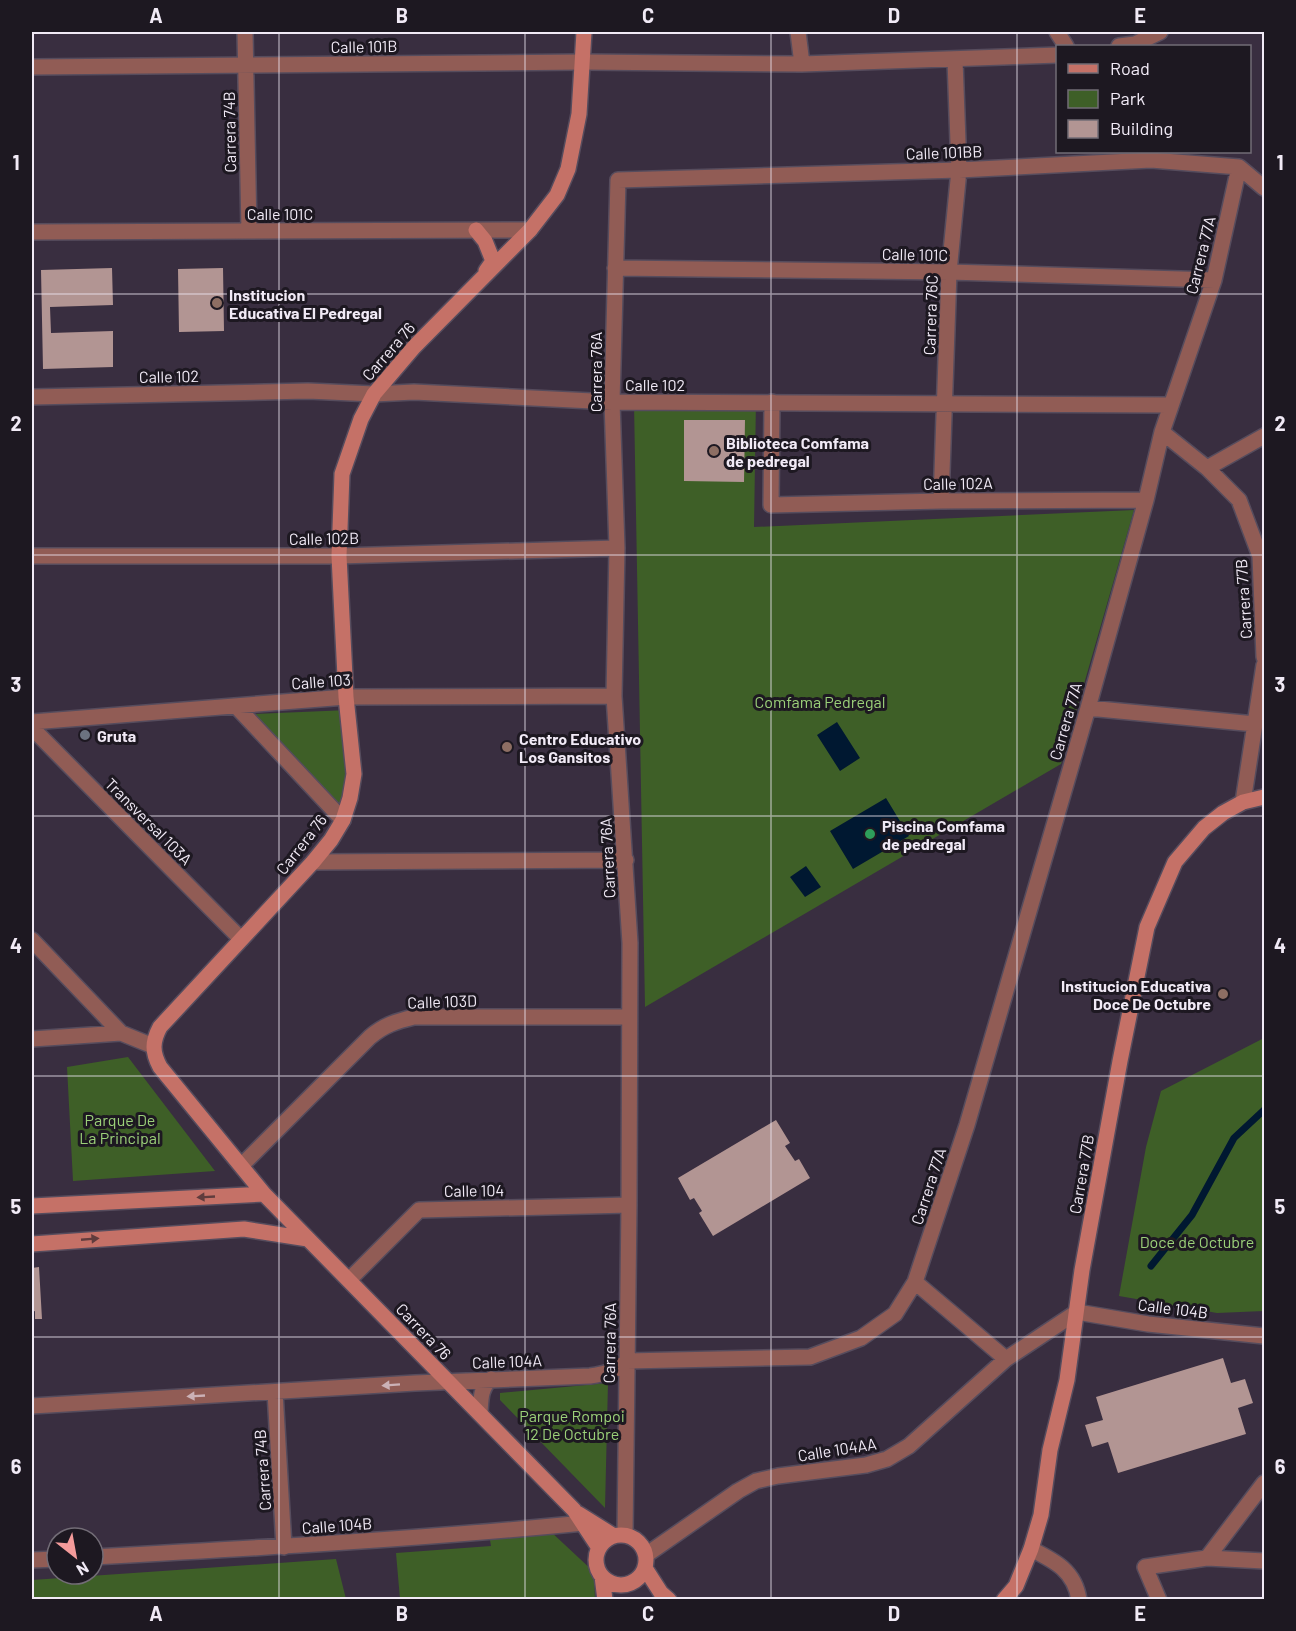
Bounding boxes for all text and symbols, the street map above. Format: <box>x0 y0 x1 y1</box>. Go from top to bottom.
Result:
text: A <box>149 3 163 27</box>
text: B <box>396 3 408 27</box>
text: C <box>642 3 654 27</box>
text: D <box>888 3 900 27</box>
text: E <box>1134 3 1146 27</box>
street label: Calle 101B <box>330 36 398 56</box>
legend <box>1056 45 1251 153</box>
text: Road <box>1110 57 1150 79</box>
text: Park <box>1110 87 1145 109</box>
street label: Carrera 74B <box>219 91 239 173</box>
text: Building <box>1110 117 1173 139</box>
street label: Calle 101BB <box>905 141 983 163</box>
text: 1 <box>12 150 20 174</box>
text: 1 <box>1276 150 1284 174</box>
street label: Calle 101C <box>247 204 313 223</box>
street label: Carrera 77A <box>1181 214 1219 296</box>
street label: Calle 101C <box>882 244 948 264</box>
street label: Carrera 76C <box>919 274 941 356</box>
place label: Institucion Educativa El Pedregal <box>229 285 382 322</box>
marker: Institucion Educativa El Pedregal <box>210 296 224 310</box>
street label: Carrera 76 <box>358 318 418 384</box>
street label: Carrera 76A <box>586 331 605 412</box>
street label: Calle 102 <box>139 366 199 386</box>
street label: Calle 102 <box>625 375 685 394</box>
text: 2 <box>10 411 22 435</box>
text: 2 <box>1274 411 1286 435</box>
place label: Biblioteca Comfama de pedregal <box>726 433 869 470</box>
marker: Biblioteca Comfama de pedregal <box>707 444 721 458</box>
street label: Calle 102A <box>923 473 993 493</box>
street label: Calle 102B <box>289 528 359 548</box>
street label: Carrera 77B <box>1231 558 1255 640</box>
street label: Calle 103 <box>291 669 351 693</box>
text: 3 <box>11 672 21 696</box>
text: 3 <box>1275 672 1285 696</box>
street label: Carrera 77A <box>1045 680 1085 762</box>
park label: Comfama Pedregal <box>755 692 885 711</box>
place label: Gruta <box>97 726 136 745</box>
marker: Gruta <box>78 728 92 742</box>
place label: Centro Educativo Los Gansitos <box>519 729 641 766</box>
marker: Centro Educativo Los Gansitos <box>500 740 514 754</box>
street label: Transversal 103A <box>102 774 197 869</box>
street label: Carrera 76 <box>272 810 330 878</box>
place label: Piscina Comfama de pedregal <box>882 816 1005 853</box>
street label: Carrera 76A <box>595 817 619 899</box>
marker: Piscina Comfama de pedregal <box>863 827 877 841</box>
text: 4 <box>10 933 22 957</box>
text: 4 <box>1274 933 1286 957</box>
place label: Institucion Educativa Doce De Octubre <box>1061 976 1211 1013</box>
marker: Institucion Educativa Doce De Octubre <box>1216 987 1230 1001</box>
street label: Calle 103D <box>407 990 477 1012</box>
park label: Parque De La Principal <box>79 1110 161 1147</box>
street label: Carrera 77B <box>1065 1133 1097 1215</box>
street label: Carrera 77A <box>907 1145 949 1227</box>
street label: Calle 104 <box>444 1180 504 1200</box>
one-way arrow <box>196 1192 215 1201</box>
text: 5 <box>11 1194 22 1218</box>
text: 5 <box>1275 1194 1286 1218</box>
park label: Doce de Octubre <box>1140 1232 1254 1251</box>
one-way arrow <box>80 1234 99 1244</box>
street label: Calle 104B <box>1137 1294 1209 1322</box>
street label: Carrera 76 <box>393 1299 455 1363</box>
street label: Carrera 76A <box>599 1302 619 1383</box>
street label: Calle 104A <box>472 1350 543 1372</box>
one-way arrow <box>382 1380 401 1389</box>
one-way arrow <box>187 1392 206 1401</box>
park label: Parque Rompoi 12 De Octubre <box>519 1406 625 1443</box>
street label: Carrera 74B <box>250 1429 274 1511</box>
street label: Calle 104AA <box>796 1433 878 1465</box>
text: 6 <box>11 1454 22 1478</box>
text: 6 <box>1275 1454 1286 1478</box>
street label: Calle 104B <box>301 1513 373 1537</box>
north arrow <box>45 1526 105 1586</box>
text: N <box>74 1558 92 1580</box>
text: A <box>149 1601 163 1625</box>
text: B <box>396 1601 408 1625</box>
text: C <box>642 1601 654 1625</box>
text: D <box>888 1601 900 1625</box>
text: E <box>1134 1601 1146 1625</box>

